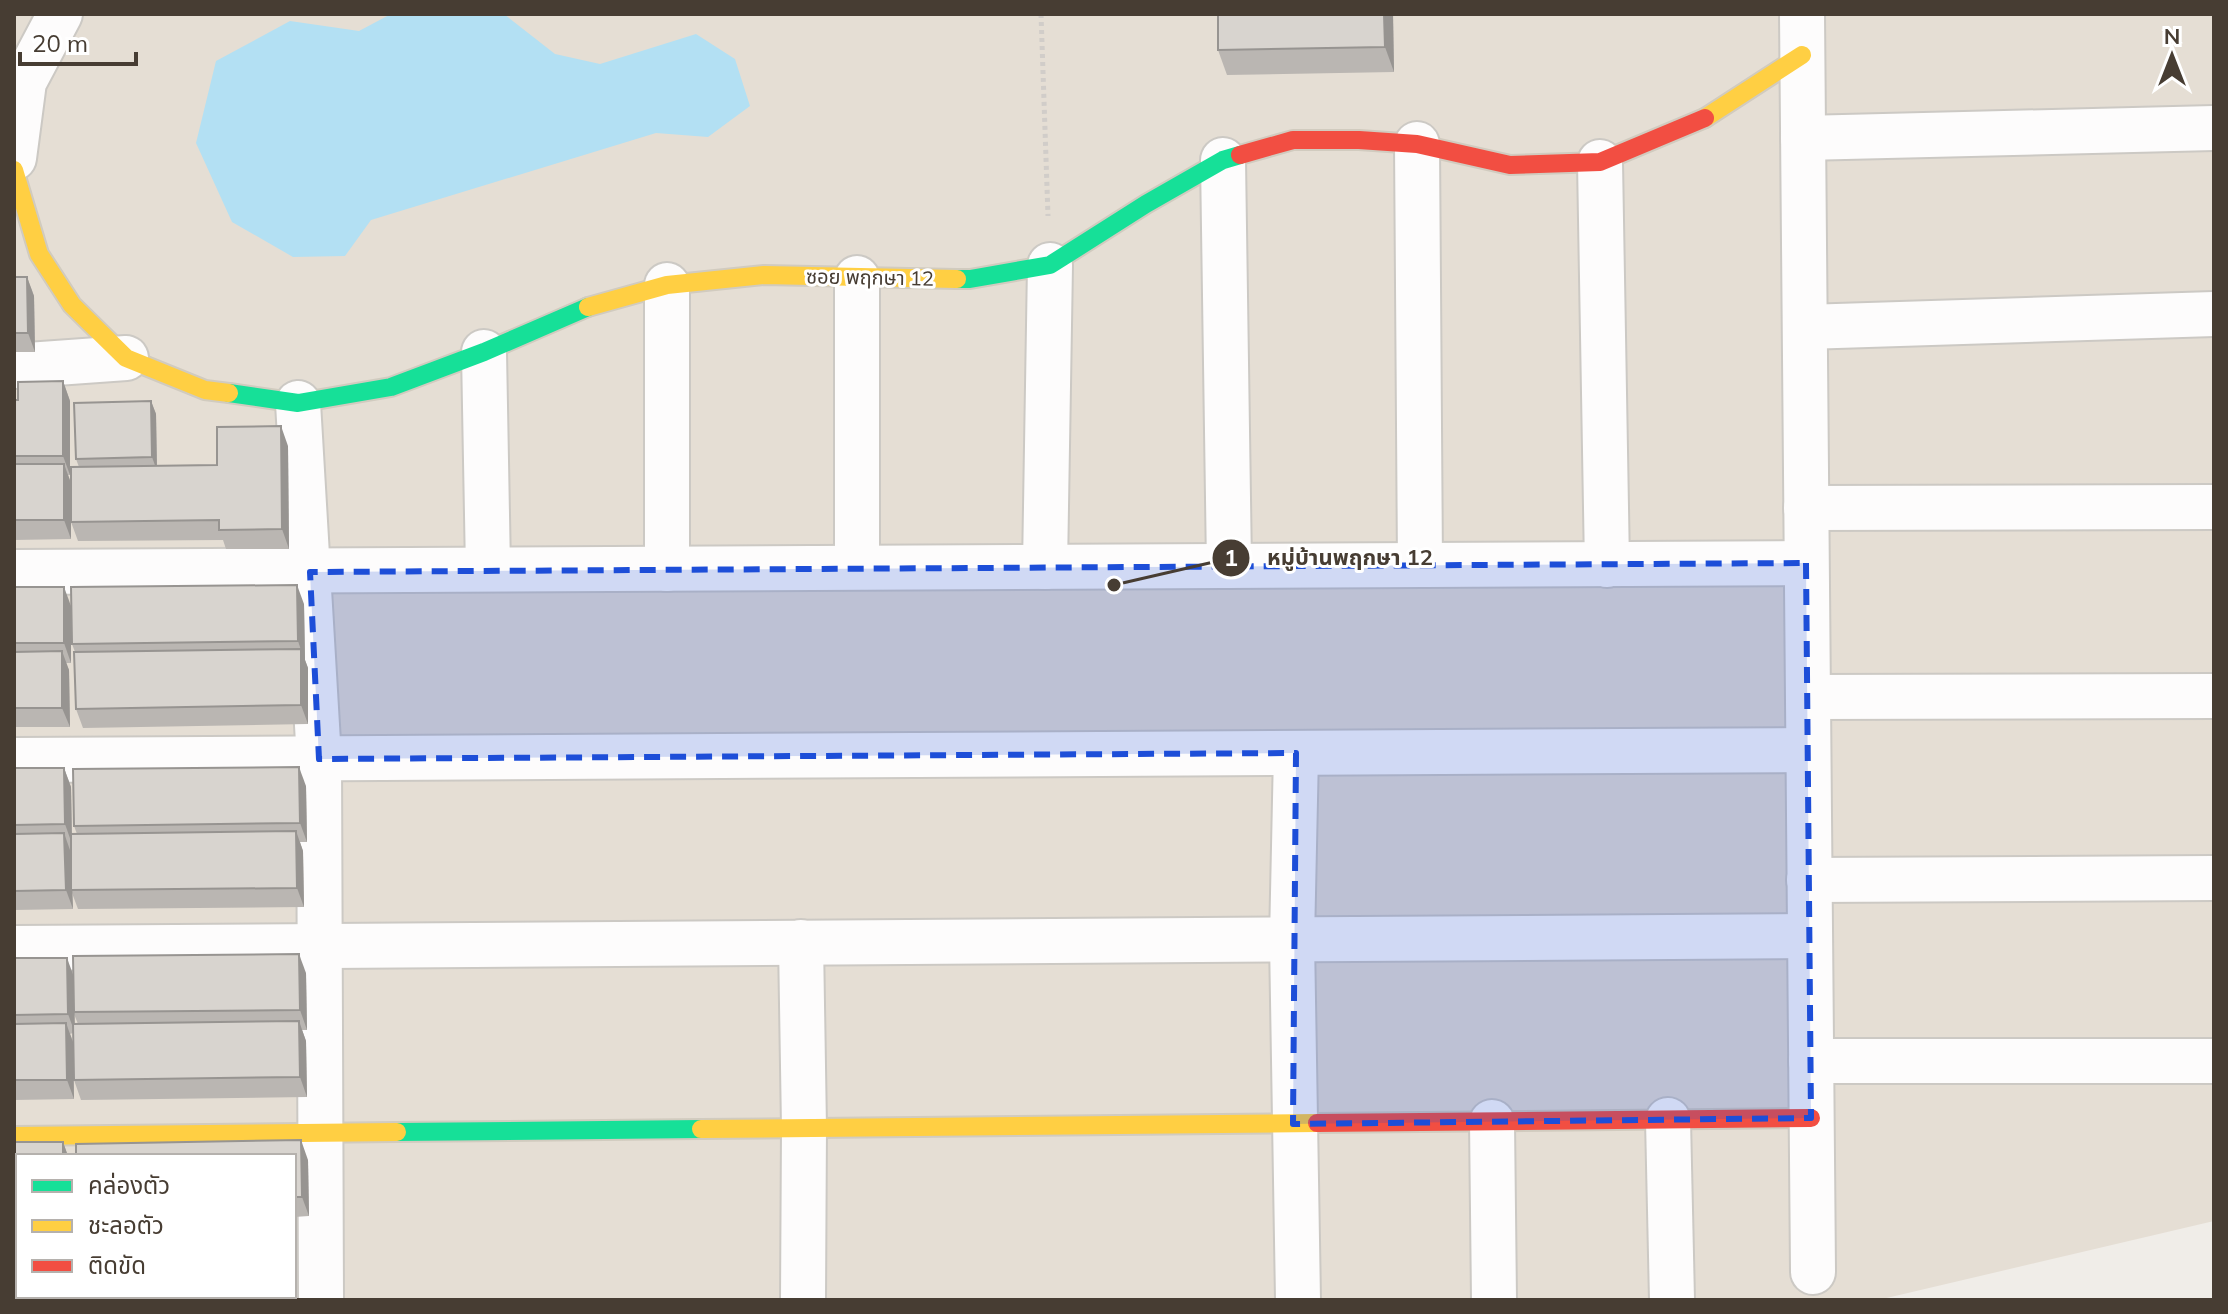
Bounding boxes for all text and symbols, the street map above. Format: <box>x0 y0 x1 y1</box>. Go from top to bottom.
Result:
scale bar <box>20 16 136 66</box>
north arrow <box>2132 16 2212 96</box>
text: N <box>2164 22 2180 50</box>
text: 20 m <box>32 28 88 58</box>
street label: ซอย พฤกษา 12 <box>806 263 934 291</box>
callout: หมู่บ้านพฤกษา 12 <box>1211 535 1449 581</box>
text: 1 <box>1224 542 1238 572</box>
text: หมู่บ้านพฤกษา 12 <box>1267 543 1433 571</box>
legend <box>16 1154 296 1298</box>
text: คล่องตัว <box>88 1170 170 1200</box>
text: ชะลอตัว <box>88 1210 164 1240</box>
text: ติดขัด <box>88 1250 146 1280</box>

